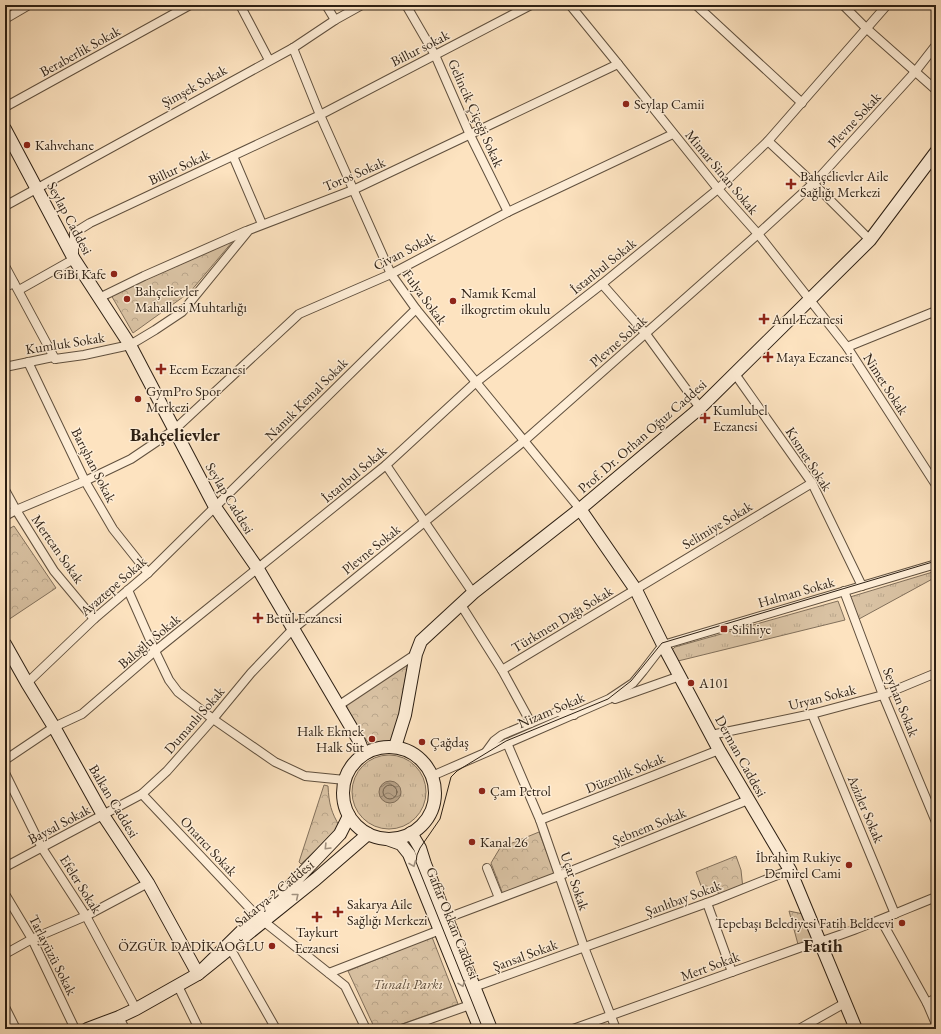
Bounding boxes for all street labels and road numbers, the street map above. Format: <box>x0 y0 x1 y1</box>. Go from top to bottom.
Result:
street label: Beraberlik Sokak <box>37 21 124 81</box>
street label: Billur sokak <box>388 25 453 70</box>
street label: Gelincik Çiçeği Sokak <box>444 56 508 170</box>
street label: Şimşek Sokak <box>158 60 230 111</box>
street label: Plevne Sokak <box>823 88 885 152</box>
street label: Mimar Sinan Sokak <box>681 126 763 218</box>
street label: Billur Sokak <box>146 145 213 189</box>
street label: Toros Sokak <box>320 153 388 195</box>
street label: Seylap Caddesi <box>43 178 97 258</box>
street label: Civan Sokak <box>370 228 438 274</box>
street label: İstanbul Sokak <box>566 234 640 298</box>
street label: Fulya Sokak <box>399 266 451 329</box>
street label: Plevne Sokak <box>586 311 651 371</box>
street label: Kumluk Sokak <box>24 328 106 358</box>
street label: Nimet Sokak <box>859 350 913 419</box>
street label: Namık Kemal Sokak <box>261 353 352 444</box>
street label: Prof. Dr. Orhan Oğuz Caddesi <box>574 375 710 497</box>
street label: Kısmet Sokak <box>782 423 837 495</box>
street label: Barışhan Sokak <box>68 425 121 506</box>
street label: İstanbul Sokak <box>318 441 391 506</box>
street label: Seylap Caddesi <box>202 459 259 537</box>
street label: Selimiye Sokak <box>678 497 756 553</box>
street label: Mertcan Sokak <box>28 511 89 587</box>
street label: Plevne Sokak <box>338 520 404 578</box>
street label: Ayaztepe Sokak <box>75 552 150 621</box>
street label: Halman Sokak <box>756 572 837 612</box>
street label: Türkmen Dağı Sokak <box>508 581 616 656</box>
street label: Baloğlu Sokak <box>114 610 184 672</box>
street label: Seyhan Sokak <box>879 665 923 740</box>
street label: Uryan Sokak <box>787 680 858 714</box>
street label: Dumanlı Sokak <box>160 682 228 757</box>
street label: Nizam Sokak <box>515 688 588 732</box>
street label: Derman Caddesi <box>711 712 771 800</box>
street label: Düzenlik Sokak <box>583 749 668 797</box>
street label: Balkan Caddesi <box>85 761 143 842</box>
street label: Azizler Sokak <box>843 772 888 846</box>
street label: Baysal Sokak <box>25 800 94 848</box>
street label: Şebnem Sokak <box>610 803 689 849</box>
street label: Onarıcı Sokak <box>177 812 242 880</box>
street label: Uçar Sokak <box>557 849 594 913</box>
street label: Efeler Sokak <box>56 851 106 917</box>
street label: Sakarya-2 Caddesi <box>231 855 318 930</box>
street label: Gaffar Okkan Caddesi <box>422 864 484 982</box>
street label: Şanlıbay Sokak <box>643 876 724 920</box>
street label: Tarlayüzü Sokak <box>25 912 81 999</box>
street label: Şansal Sokak <box>490 935 560 975</box>
street label: Mert Sokak <box>678 947 742 985</box>

